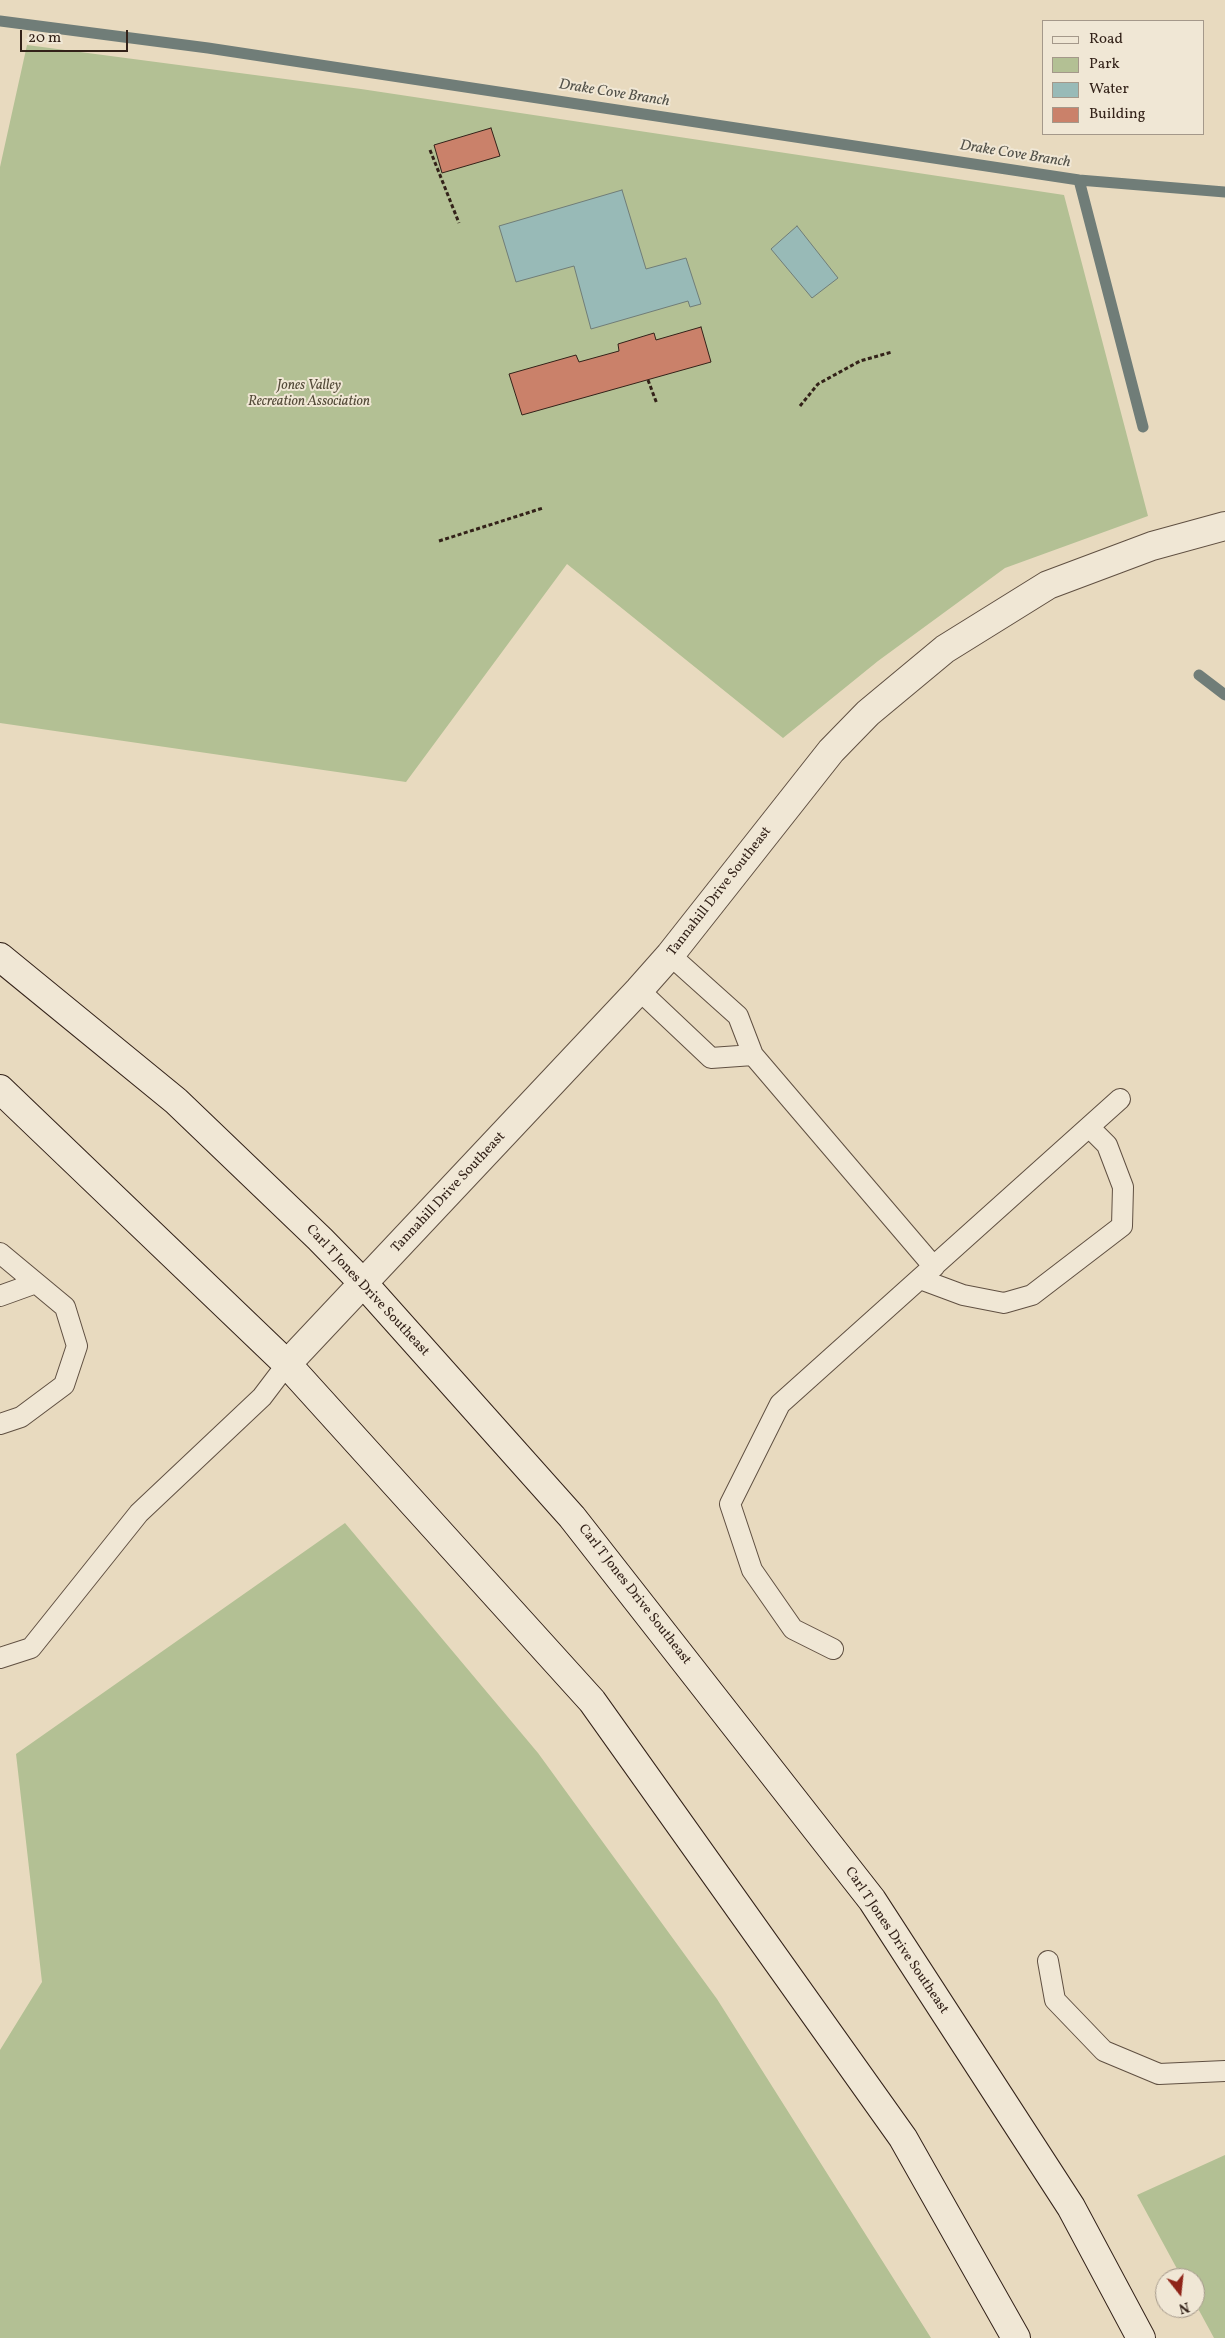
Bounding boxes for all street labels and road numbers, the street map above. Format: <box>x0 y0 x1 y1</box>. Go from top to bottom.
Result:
street label: Tannahill Drive Southeast <box>664 824 776 960</box>
street label: Tannahill Drive Southeast <box>388 1129 510 1257</box>
street label: Carl T Jones Drive Southeast <box>302 1222 432 1360</box>
street label: Carl T Jones Drive Southeast <box>574 1521 694 1669</box>
street label: Carl T Jones Drive Southeast <box>840 1864 952 2018</box>

